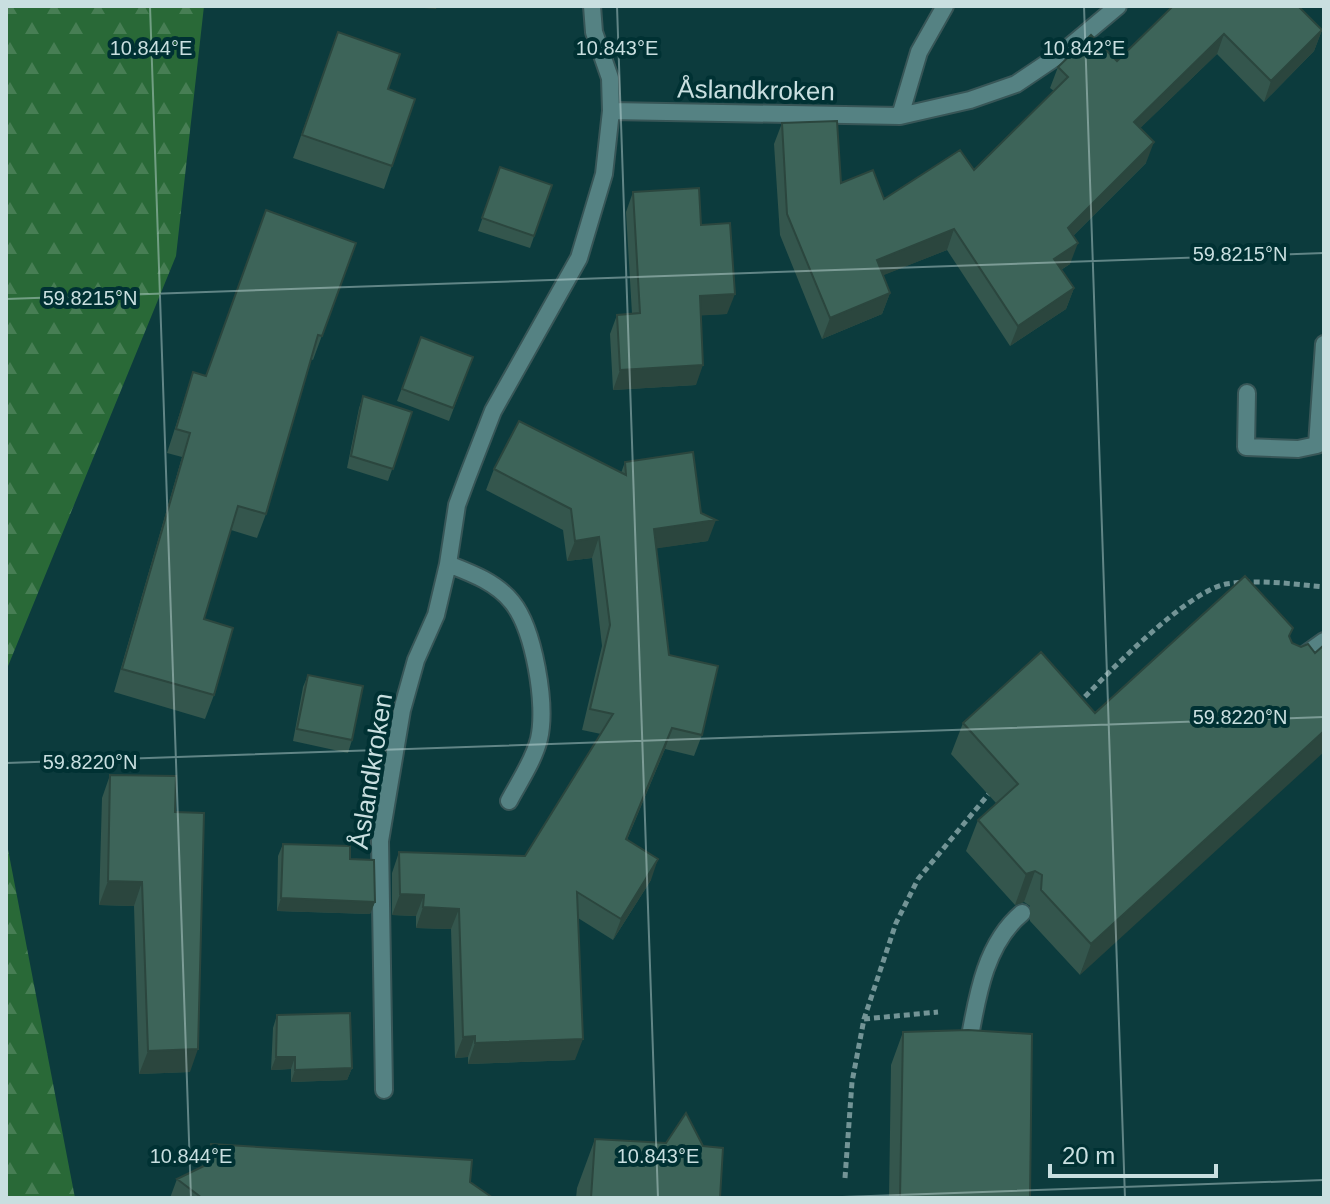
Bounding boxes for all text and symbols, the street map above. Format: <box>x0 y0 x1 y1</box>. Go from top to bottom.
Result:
text: 10.844°E <box>110 37 192 59</box>
text: 10.843°E <box>576 37 658 59</box>
text: 10.842°E <box>1043 37 1125 59</box>
street label: Åslandkroken <box>677 74 835 106</box>
text: 59.8215°N <box>1193 243 1287 265</box>
text: 59.8215°N <box>43 287 137 309</box>
street label: Åslandkroken <box>344 691 398 851</box>
text: 59.8220°N <box>1193 706 1287 728</box>
text: 59.8220°N <box>43 751 137 773</box>
scale bar <box>1050 1128 1216 1178</box>
text: 20 m <box>1062 1142 1115 1169</box>
text: 10.844°E <box>150 1145 232 1167</box>
text: 10.843°E <box>617 1145 699 1167</box>

